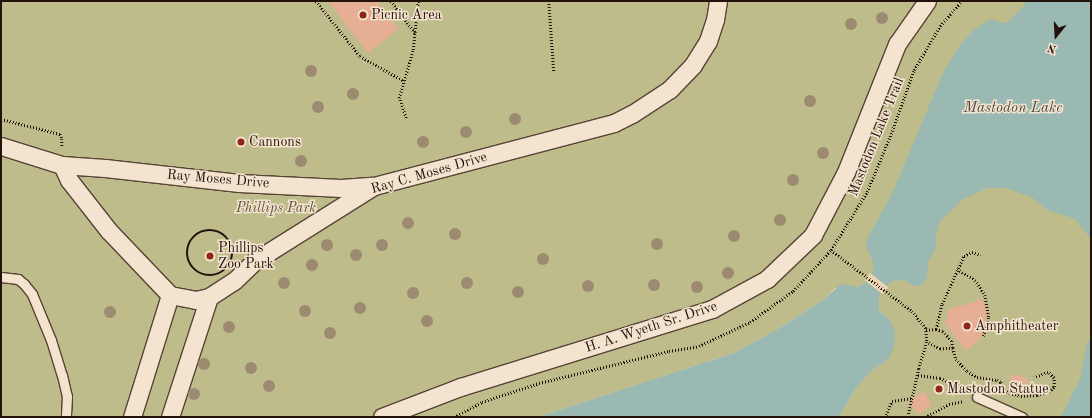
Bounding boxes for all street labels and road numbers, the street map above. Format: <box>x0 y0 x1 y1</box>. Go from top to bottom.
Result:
street label: Mastodon Lake Trail <box>845 75 907 199</box>
street label: Ray C. Moses Drive <box>369 148 489 198</box>
street label: Ray Moses Drive <box>166 166 270 192</box>
street label: H. A. Wyeth Sr. Drive <box>583 298 719 356</box>

